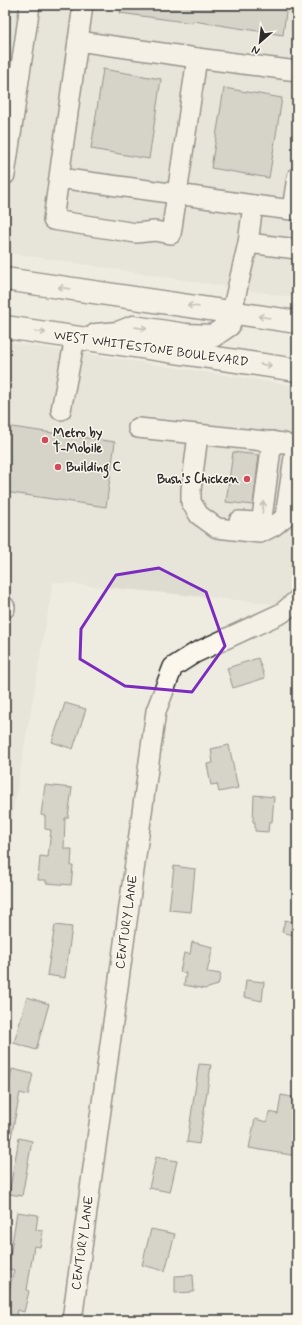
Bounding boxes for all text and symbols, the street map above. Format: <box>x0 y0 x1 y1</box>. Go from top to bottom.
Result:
north arrow <box>240 22 280 62</box>
text: N <box>249 42 262 58</box>
one-way arrow <box>58 284 71 292</box>
one-way arrow <box>187 302 200 310</box>
one-way arrow <box>258 312 271 320</box>
one-way arrow <box>134 324 147 332</box>
street label: WEST WHITESTONE BOULEVARD <box>53 327 249 371</box>
one-way arrow <box>33 329 46 337</box>
one-way arrow <box>259 361 272 369</box>
place label: Metro by T-Mobile <box>53 425 103 457</box>
marker: Metro by T-Mobile <box>40 435 50 445</box>
place label: Building C <box>66 459 122 479</box>
marker: Building C <box>53 462 63 472</box>
place label: Bush's Chicken <box>157 471 240 488</box>
marker: Bush's Chicken <box>242 474 252 484</box>
one-way arrow <box>260 501 267 514</box>
street label: CENTURY LANE <box>112 874 142 970</box>
street label: CENTURY LANE <box>68 1195 98 1291</box>

